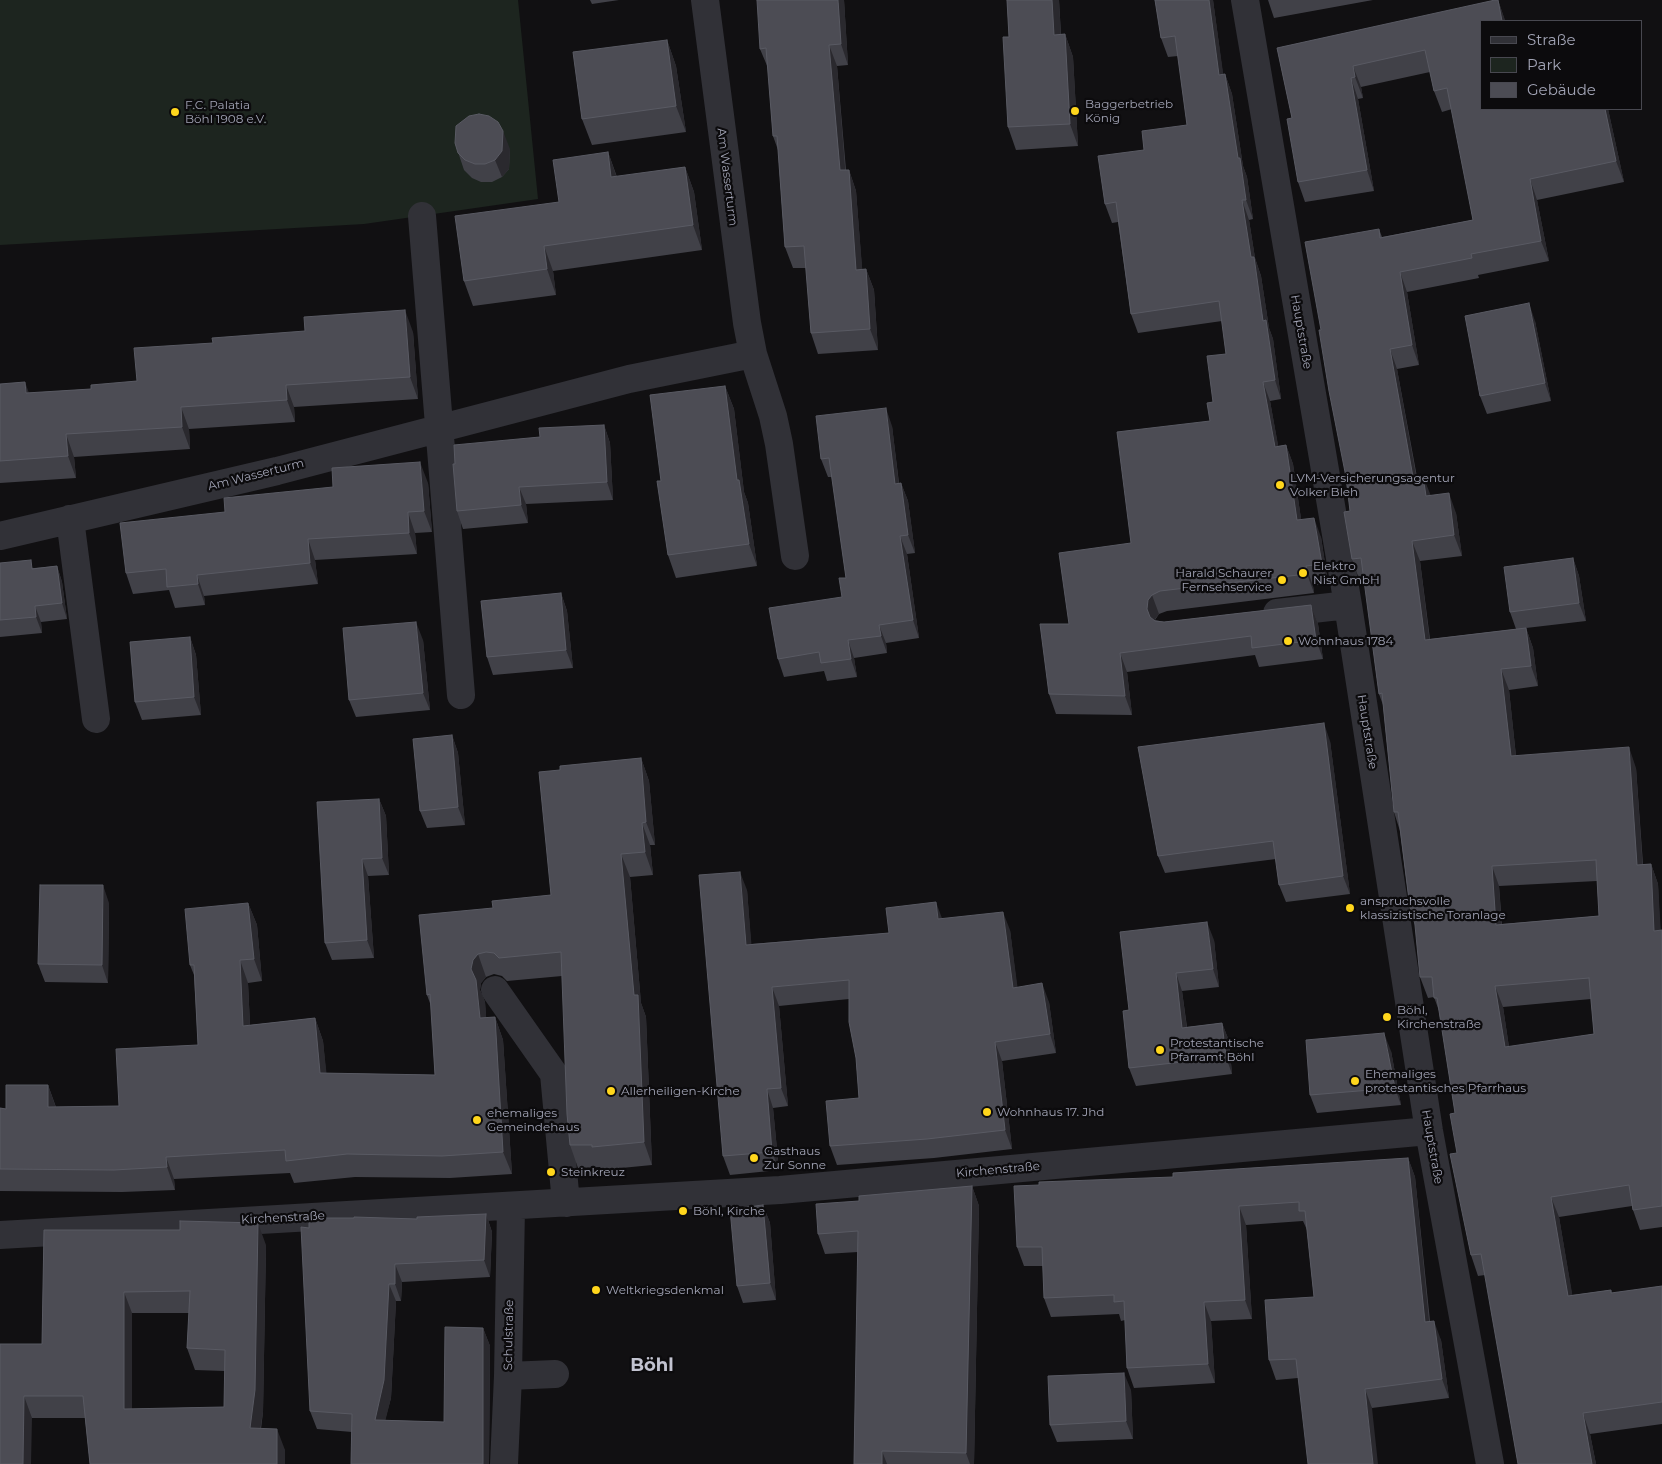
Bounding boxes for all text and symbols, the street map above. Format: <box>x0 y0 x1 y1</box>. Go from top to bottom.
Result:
legend <box>1480 20 1642 110</box>
text: Straße <box>1527 30 1576 49</box>
text: Park <box>1527 55 1561 74</box>
text: Gebäude <box>1527 80 1596 99</box>
place label: Baggerbetrieb König <box>1085 97 1173 125</box>
place label: F.C. Palatia Böhl 1908 e.V. <box>185 98 266 126</box>
marker: Baggerbetrieb König <box>1069 105 1081 117</box>
marker: F.C. Palatia Böhl 1908 e.V. <box>169 106 181 118</box>
street label: Am Wasserturm <box>714 127 740 227</box>
street label: Hauptstraße <box>1287 294 1315 370</box>
street label: Am Wasserturm <box>206 456 306 494</box>
place label: LVM-Versicherungsagentur Volker Bleh <box>1290 471 1455 499</box>
marker: LVM-Versicherungsagentur Volker Bleh <box>1274 479 1286 491</box>
place label: Elektro Nist GmbH <box>1313 559 1380 587</box>
place label: Harald Schaurer Fernsehservice <box>1175 566 1272 594</box>
marker: Elektro Nist GmbH <box>1297 567 1309 579</box>
marker: Harald Schaurer Fernsehservice <box>1276 574 1288 586</box>
place label: Wohnhaus 1784 <box>1298 634 1393 648</box>
marker: Wohnhaus 1784 <box>1282 635 1294 647</box>
street label: Hauptstraße <box>1354 694 1380 770</box>
place label: anspruchsvolle klassizistische Toranlage <box>1360 894 1506 922</box>
marker: anspruchsvolle klassizistische Toranlage <box>1344 902 1356 914</box>
place label: Böhl, Kirchenstraße <box>1397 1003 1481 1031</box>
marker: Böhl, Kirchenstraße <box>1381 1011 1393 1023</box>
place label: Protestantische Pfarramt Böhl <box>1170 1036 1264 1064</box>
marker: Protestantische Pfarramt Böhl <box>1154 1044 1166 1056</box>
place label: Ehemaliges protestantisches Pfarrhaus <box>1365 1067 1526 1095</box>
marker: Ehemaliges protestantisches Pfarrhaus <box>1349 1075 1361 1087</box>
place label: Allerheiligen-Kirche <box>621 1084 740 1098</box>
marker: Allerheiligen-Kirche <box>605 1085 617 1097</box>
place label: Wohnhaus 17. Jhd <box>997 1105 1104 1119</box>
place label: ehemaliges Gemeindehaus <box>487 1106 579 1134</box>
marker: Wohnhaus 17. Jhd <box>981 1106 993 1118</box>
street label: Hauptstraße <box>1418 1109 1446 1185</box>
marker: ehemaliges Gemeindehaus <box>471 1114 483 1126</box>
place label: Gasthaus Zur Sonne <box>764 1144 826 1172</box>
marker: Gasthaus Zur Sonne <box>748 1152 760 1164</box>
street label: Kirchenstraße <box>956 1159 1040 1181</box>
place label: Steinkreuz <box>561 1165 625 1179</box>
marker: Steinkreuz <box>545 1166 557 1178</box>
place label: Böhl, Kirche <box>693 1204 765 1218</box>
marker: Böhl, Kirche <box>677 1205 689 1217</box>
street label: Kirchenstraße <box>241 1209 325 1227</box>
place label: Weltkriegsdenkmal <box>606 1283 724 1297</box>
marker: Weltkriegsdenkmal <box>590 1284 602 1296</box>
street label: Schulstraße <box>501 1299 517 1371</box>
district label: Böhl <box>630 1355 674 1377</box>

